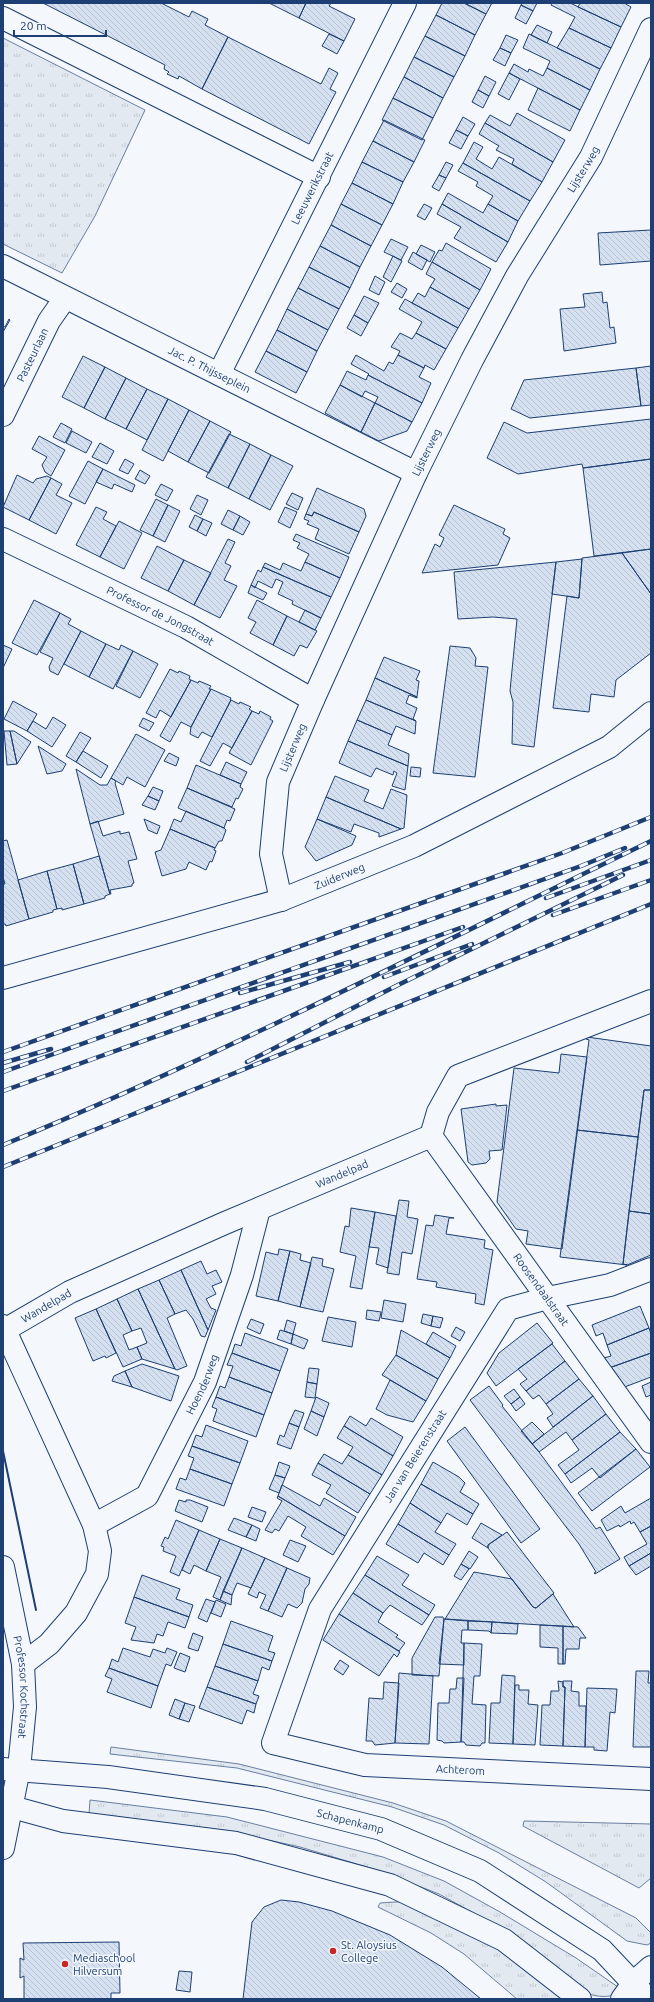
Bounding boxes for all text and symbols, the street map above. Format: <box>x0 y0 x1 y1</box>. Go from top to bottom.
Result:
scale bar <box>14 12 106 38</box>
text: 20 m <box>20 19 47 32</box>
street label: Lijsterweg <box>565 144 601 194</box>
street label: Leeuwerikstraat <box>289 149 336 227</box>
street label: Pasteurlaan <box>14 326 51 384</box>
street label: Jac. P. Thijsseplein <box>166 344 253 395</box>
street label: Lijsterweg <box>409 427 443 478</box>
street label: Professor de Jongstraat <box>105 584 217 648</box>
street label: Lijsterweg <box>277 721 308 773</box>
street label: Zuiderweg <box>313 861 366 892</box>
street label: Wandelpad <box>314 1157 370 1190</box>
street label: Roosendaalstraat <box>511 1251 572 1329</box>
street label: Wandelpad <box>19 1287 73 1325</box>
street label: Hoenderweg <box>184 1353 220 1416</box>
street label: Jan van Beierenstraat <box>382 1407 449 1505</box>
street label: Professor Kochstraat <box>11 1635 31 1740</box>
street label: Achterom <box>436 1762 485 1777</box>
street label: Schapenkamp <box>316 1807 385 1835</box>
place label: St. Aloysius College <box>341 1939 397 1964</box>
marker: St. Aloysius College <box>328 1946 338 1956</box>
place label: Mediaschool Hilversum <box>73 1952 135 1977</box>
marker: Mediaschool Hilversum <box>60 1959 70 1969</box>

